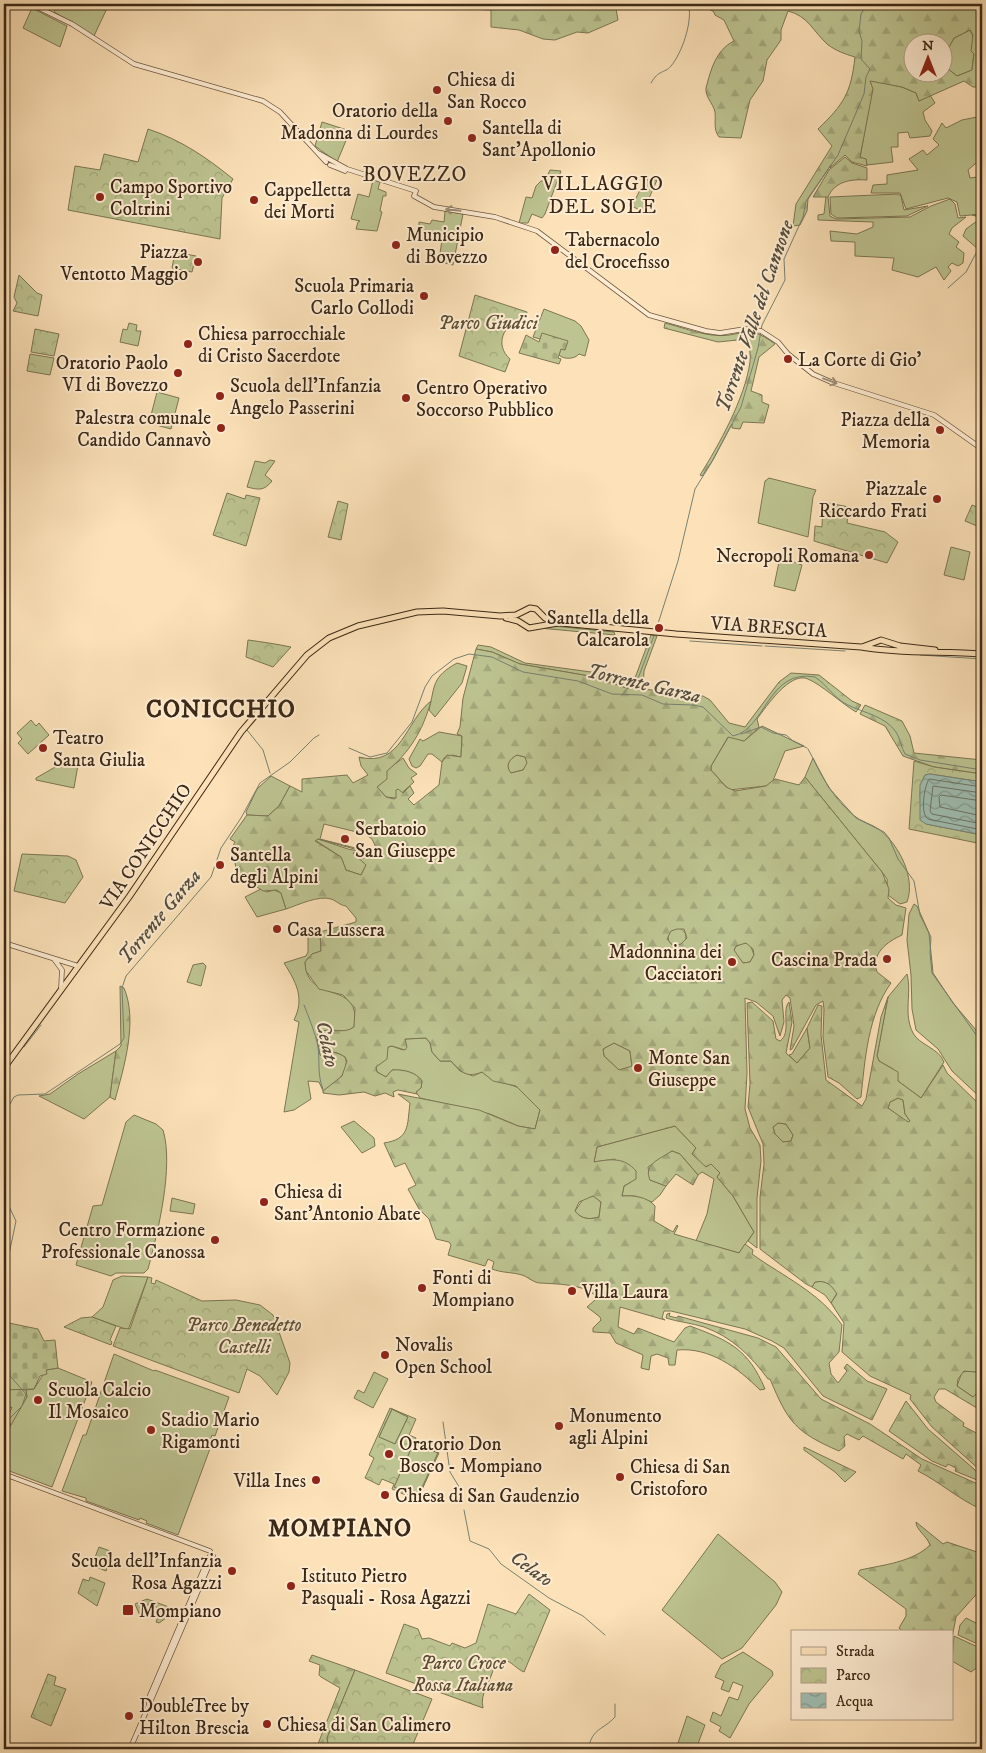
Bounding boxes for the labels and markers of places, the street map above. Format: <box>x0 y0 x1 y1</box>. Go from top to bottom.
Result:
place label: Chiesa di San Rocco <box>447 69 526 114</box>
marker: Chiesa di San Rocco <box>431 84 443 96</box>
place label: Oratorio della Madonna di Lourdes <box>281 100 438 145</box>
marker: Oratorio della Madonna di Lourdes <box>442 115 454 127</box>
place label: Santella di Sant'Apollonio <box>482 117 596 162</box>
marker: Santella di Sant'Apollonio <box>466 132 478 144</box>
place label: Campo Sportivo Coltrini <box>110 176 232 221</box>
place label: Cappelletta dei Morti <box>264 179 351 224</box>
marker: Campo Sportivo Coltrini <box>94 191 106 203</box>
marker: Cappelletta dei Morti <box>248 194 260 206</box>
place label: Municipio di Bovezzo <box>406 224 488 269</box>
place label: Tabernacolo del Crocefisso <box>565 229 670 274</box>
marker: Municipio di Bovezzo <box>390 239 402 251</box>
place label: Piazza Ventotto Maggio <box>59 241 188 286</box>
marker: Tabernacolo del Crocefisso <box>549 244 561 256</box>
marker: Piazza Ventotto Maggio <box>192 256 204 268</box>
place label: Scuola Primaria Carlo Collodi <box>294 275 414 320</box>
marker: Scuola Primaria Carlo Collodi <box>418 290 430 302</box>
place label: Chiesa parrocchiale di Cristo Sacerdote <box>198 323 346 368</box>
marker: Chiesa parrocchiale di Cristo Sacerdote <box>182 338 194 350</box>
place label: La Corte di Gio' <box>798 349 922 372</box>
place label: Oratorio Paolo VI di Bovezzo <box>56 352 168 397</box>
marker: La Corte di Gio' <box>782 353 794 365</box>
marker: Oratorio Paolo VI di Bovezzo <box>172 367 184 379</box>
place label: Scuola dell'Infanzia Angelo Passerini <box>230 375 381 420</box>
place label: Centro Operativo Soccorso Pubblico <box>416 377 553 422</box>
marker: Scuola dell'Infanzia Angelo Passerini <box>214 390 226 402</box>
marker: Centro Operativo Soccorso Pubblico <box>400 392 412 404</box>
place label: Palestra comunale Candido Cannavò <box>74 407 211 452</box>
place label: Piazza della Memoria <box>841 409 930 454</box>
marker: Palestra comunale Candido Cannavò <box>215 422 227 434</box>
marker: Piazza della Memoria <box>934 424 946 436</box>
place label: Piazzale Riccardo Frati <box>818 478 927 523</box>
marker: Piazzale Riccardo Frati <box>931 493 943 505</box>
place label: Necropoli Romana <box>716 545 859 568</box>
marker: Necropoli Romana <box>863 549 875 561</box>
place label: Santella della Calcarola <box>547 607 649 652</box>
marker: Santella della Calcarola <box>653 622 665 634</box>
place label: Teatro Santa Giulia <box>53 727 145 772</box>
marker: Teatro Santa Giulia <box>37 742 49 754</box>
place label: Serbatoio San Giuseppe <box>355 818 456 863</box>
marker: Serbatoio San Giuseppe <box>339 833 351 845</box>
place label: Santella degli Alpini <box>230 844 318 889</box>
marker: Santella degli Alpini <box>214 859 226 871</box>
place label: Casa Lussera <box>287 919 385 942</box>
marker: Casa Lussera <box>271 923 283 935</box>
place label: Madonnina dei Cacciatori <box>609 941 722 986</box>
place label: Cascina Prada <box>771 949 877 972</box>
marker: Cascina Prada <box>881 953 893 965</box>
marker: Madonnina dei Cacciatori <box>726 956 738 968</box>
place label: Monte San Giuseppe <box>648 1047 730 1092</box>
marker: Monte San Giuseppe <box>632 1062 644 1074</box>
place label: Chiesa di Sant'Antonio Abate <box>274 1181 421 1226</box>
marker: Chiesa di Sant'Antonio Abate <box>258 1196 270 1208</box>
place label: Centro Formazione Professionale Canossa <box>41 1219 205 1264</box>
marker: Centro Formazione Professionale Canossa <box>209 1234 221 1246</box>
place label: Fonti di Mompiano <box>432 1267 514 1312</box>
place label: Villa Laura <box>581 1281 668 1304</box>
marker: Fonti di Mompiano <box>416 1282 428 1294</box>
marker: Villa Laura <box>566 1285 578 1297</box>
place label: Novalis Open School <box>395 1334 492 1379</box>
marker: Novalis Open School <box>379 1349 391 1361</box>
place label: Scuola Calcio Il Mosaico <box>48 1379 151 1424</box>
marker: Scuola Calcio Il Mosaico <box>32 1394 44 1406</box>
place label: Monumento agli Alpini <box>569 1405 662 1450</box>
place label: Stadio Mario Rigamonti <box>161 1409 259 1454</box>
marker: Monumento agli Alpini <box>553 1420 565 1432</box>
marker: Stadio Mario Rigamonti <box>145 1424 157 1436</box>
place label: Oratorio Don Bosco - Mompiano <box>399 1433 542 1478</box>
marker: Oratorio Don Bosco - Mompiano <box>383 1448 395 1460</box>
place label: Chiesa di San Cristoforo <box>630 1456 730 1501</box>
place label: Villa Ines <box>233 1470 306 1493</box>
marker: Chiesa di San Cristoforo <box>614 1471 626 1483</box>
marker: Villa Ines <box>310 1474 322 1486</box>
place label: Chiesa di San Gaudenzio <box>395 1485 580 1508</box>
marker: Chiesa di San Gaudenzio <box>379 1489 391 1501</box>
place label: Scuola dell'Infanzia Rosa Agazzi <box>71 1550 222 1595</box>
marker: Scuola dell'Infanzia Rosa Agazzi <box>226 1565 238 1577</box>
place label: Istituto Pietro Pasquali - Rosa Agazzi <box>301 1565 471 1611</box>
marker: Istituto Pietro Pasquali - Rosa Agazzi <box>285 1580 297 1592</box>
place label: Mompiano <box>139 1600 221 1623</box>
marker: Mompiano <box>121 1603 135 1617</box>
place label: DoubleTree by Hilton Brescia <box>139 1695 250 1740</box>
marker: DoubleTree by Hilton Brescia <box>123 1710 135 1722</box>
place label: Chiesa di San Calimero <box>277 1714 451 1737</box>
marker: Chiesa di San Calimero <box>261 1718 273 1730</box>

